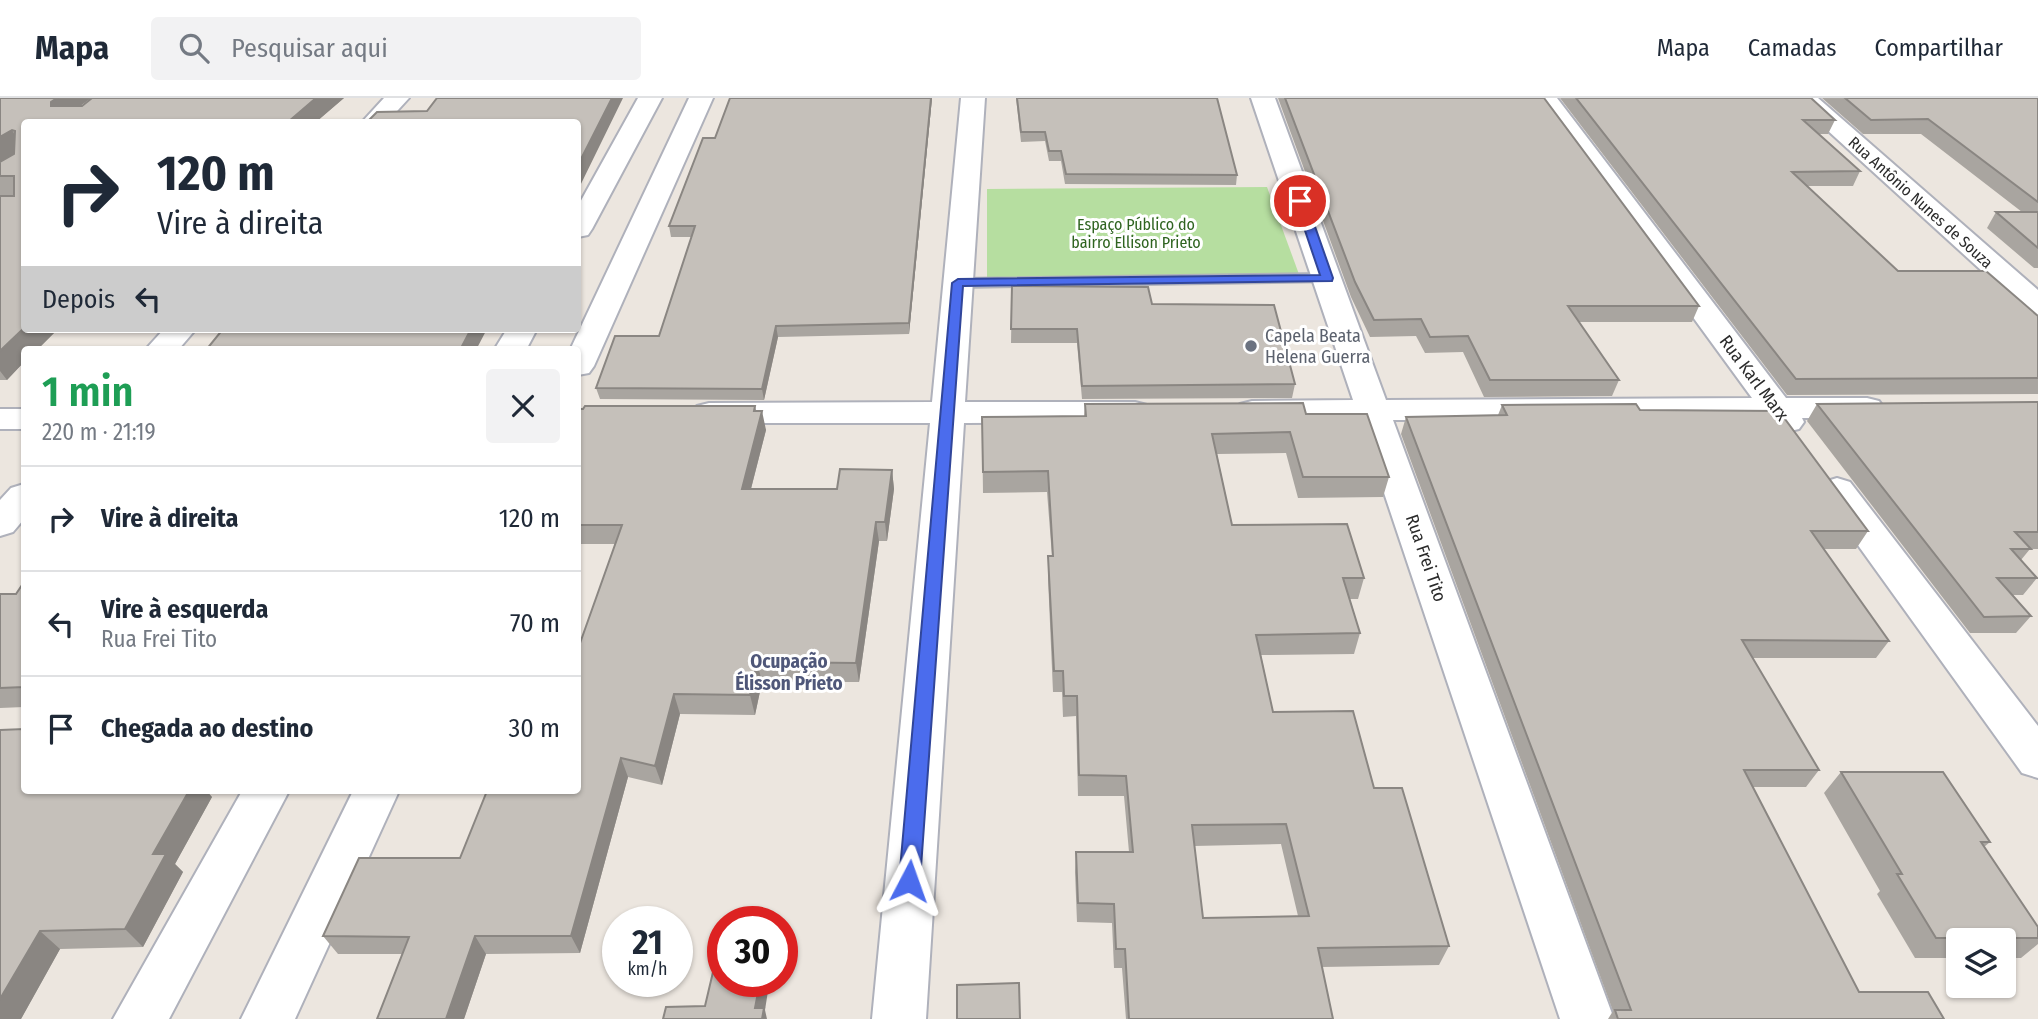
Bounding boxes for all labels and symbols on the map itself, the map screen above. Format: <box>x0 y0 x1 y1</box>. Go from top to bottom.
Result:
street label: Rua Antônio Nunes de Souza <box>1845 133 1997 272</box>
pin <box>1270 171 1330 231</box>
park label: Espaço Público do bairro Ellison Prieto <box>1071 215 1201 252</box>
place label: Capela Beata Helena Guerra <box>1265 325 1371 368</box>
street label: Rua Karl Marx <box>1715 331 1793 425</box>
marker: Capela Beata Helena Guerra <box>1243 338 1259 354</box>
street label: Rua Frei Tito <box>1401 511 1451 605</box>
district label: Ocupação Élisson Prieto <box>735 650 843 695</box>
position arrow <box>872 844 946 918</box>
speed limit sign: 30 <box>707 906 798 997</box>

